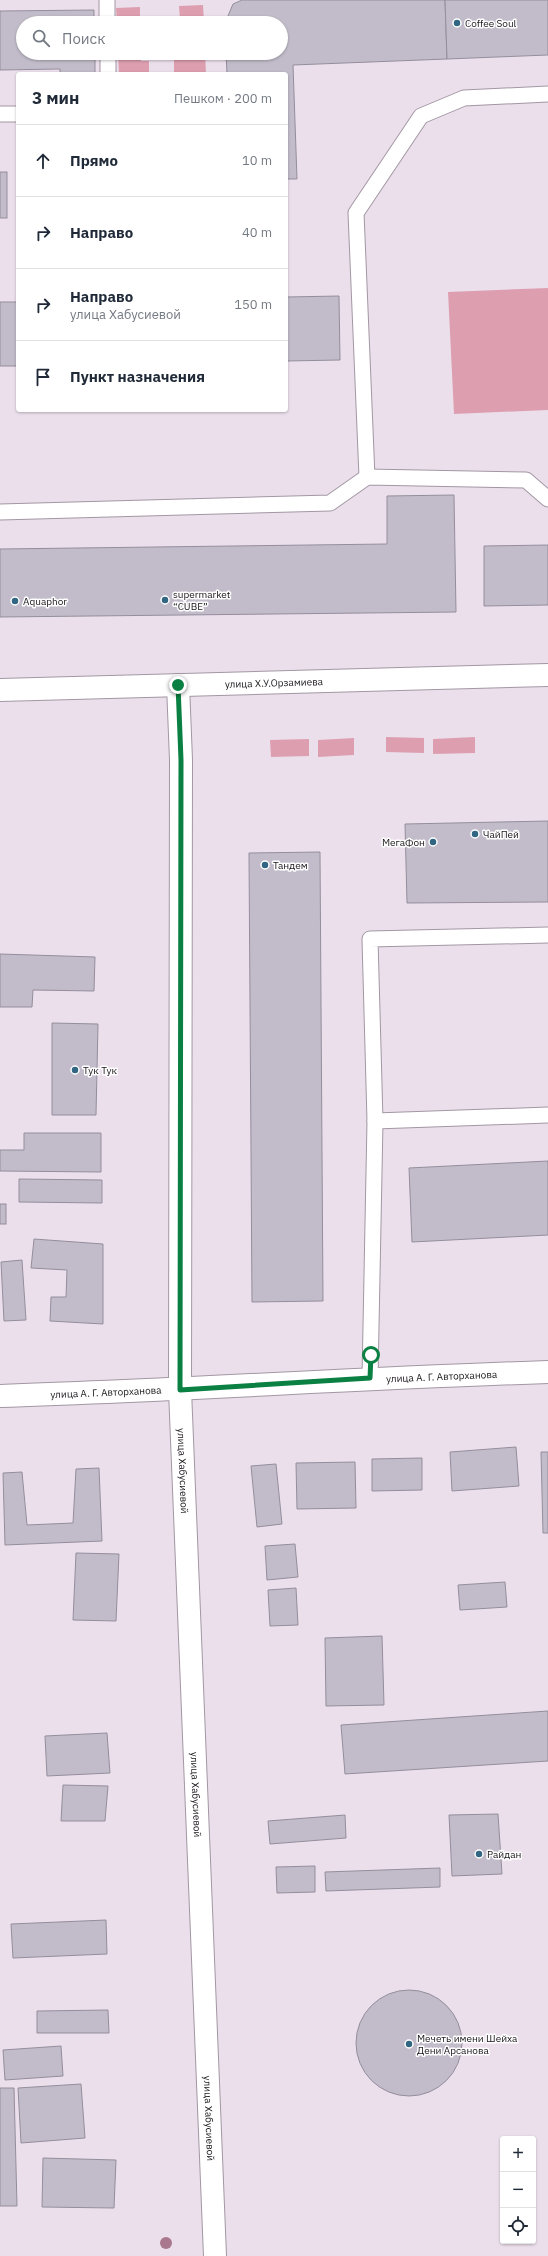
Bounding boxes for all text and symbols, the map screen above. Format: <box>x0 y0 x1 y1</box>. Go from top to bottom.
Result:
search box <box>16 16 288 60</box>
place label: Coffee Soul <box>465 17 517 30</box>
marker: Coffee Soul <box>452 18 462 28</box>
icon: search <box>30 27 52 49</box>
text: Поиск <box>62 29 105 48</box>
text: 3 мин <box>32 87 79 109</box>
text: Пешком · 200 m <box>174 90 272 107</box>
icon: ahead <box>32 150 54 172</box>
text: Прямо <box>70 151 118 170</box>
text: 10 m <box>242 152 272 169</box>
icon: right <box>32 222 54 244</box>
text: Направо <box>70 223 133 242</box>
text: 40 m <box>242 224 272 241</box>
text: Направо <box>70 287 133 306</box>
icon: right <box>32 294 54 316</box>
text: 150 m <box>234 296 272 313</box>
text: улица Хабусиевой <box>70 306 181 323</box>
icon: arrive <box>32 366 54 388</box>
text: Пункт назначения <box>70 367 205 386</box>
place label: supermarket “CUBE” <box>173 588 231 613</box>
place label: Aquaphor <box>23 595 67 608</box>
marker: supermarket “CUBE” <box>160 595 170 605</box>
marker: Aquaphor <box>10 596 20 606</box>
street label: улица Х.У.Орзамиева <box>225 675 324 690</box>
route end <box>169 676 187 694</box>
place label: ЧайПей <box>483 828 519 841</box>
marker: ЧайПей <box>470 829 480 839</box>
place label: МегаФон <box>382 836 425 849</box>
marker: МегаФон <box>428 837 438 847</box>
place label: Тандем <box>273 859 308 872</box>
marker: Тандем <box>260 860 270 870</box>
place label: Тук Тук <box>83 1064 117 1077</box>
marker: Тук Тук <box>70 1065 80 1075</box>
route start <box>362 1346 380 1364</box>
street label: улица А. Г. Авторханова <box>386 1367 498 1385</box>
street label: улица А. Г. Авторханова <box>50 1383 162 1401</box>
street label: улица Хабусиевой <box>175 1428 191 1514</box>
street label: улица Хабусиевой <box>188 1752 205 1838</box>
place label: Райдан <box>487 1848 521 1861</box>
marker: Райдан <box>474 1849 484 1859</box>
place label: Мечеть имени Шейха Дени Арсанова <box>417 2032 518 2057</box>
marker: Мечеть имени Шейха Дени Арсанова <box>404 2039 414 2049</box>
street label: улица Хабусиевой <box>201 2075 218 2161</box>
map controls <box>500 2136 536 2244</box>
button: + <box>500 2136 536 2172</box>
button: − <box>500 2172 536 2208</box>
button: locate <box>500 2208 536 2244</box>

